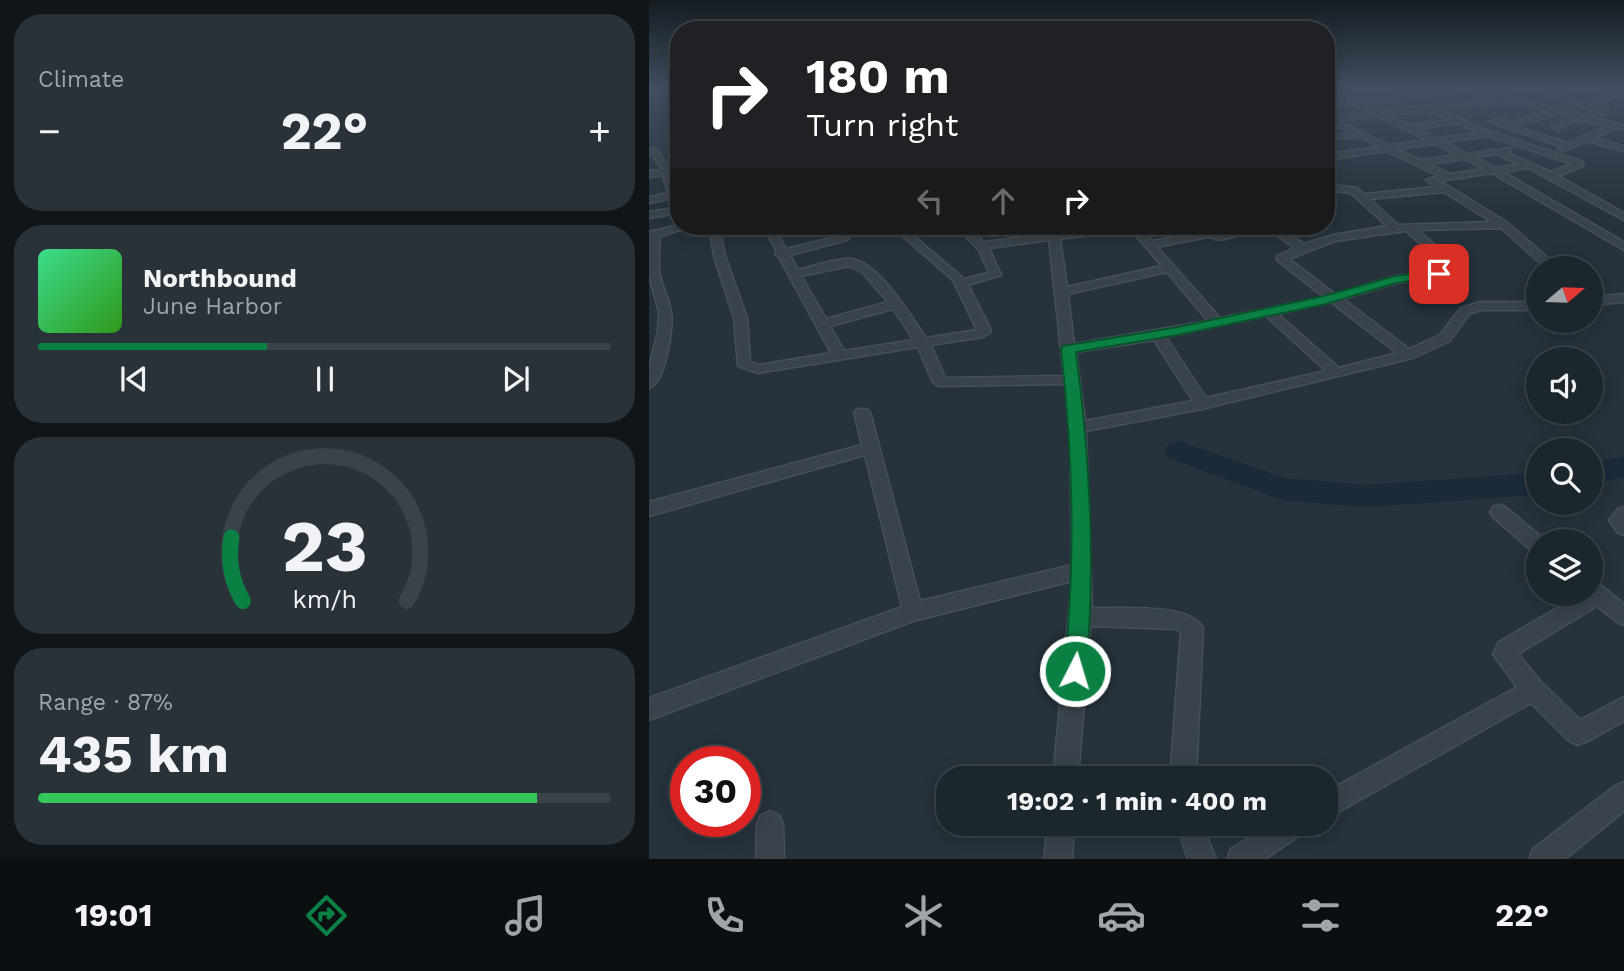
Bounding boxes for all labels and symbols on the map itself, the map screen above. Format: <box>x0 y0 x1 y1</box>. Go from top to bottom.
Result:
pin <box>1409 244 1469 304</box>
north arrow <box>1526 256 1603 332</box>
position arrow <box>1038 634 1112 708</box>
speed limit sign: 30 <box>670 746 761 837</box>

